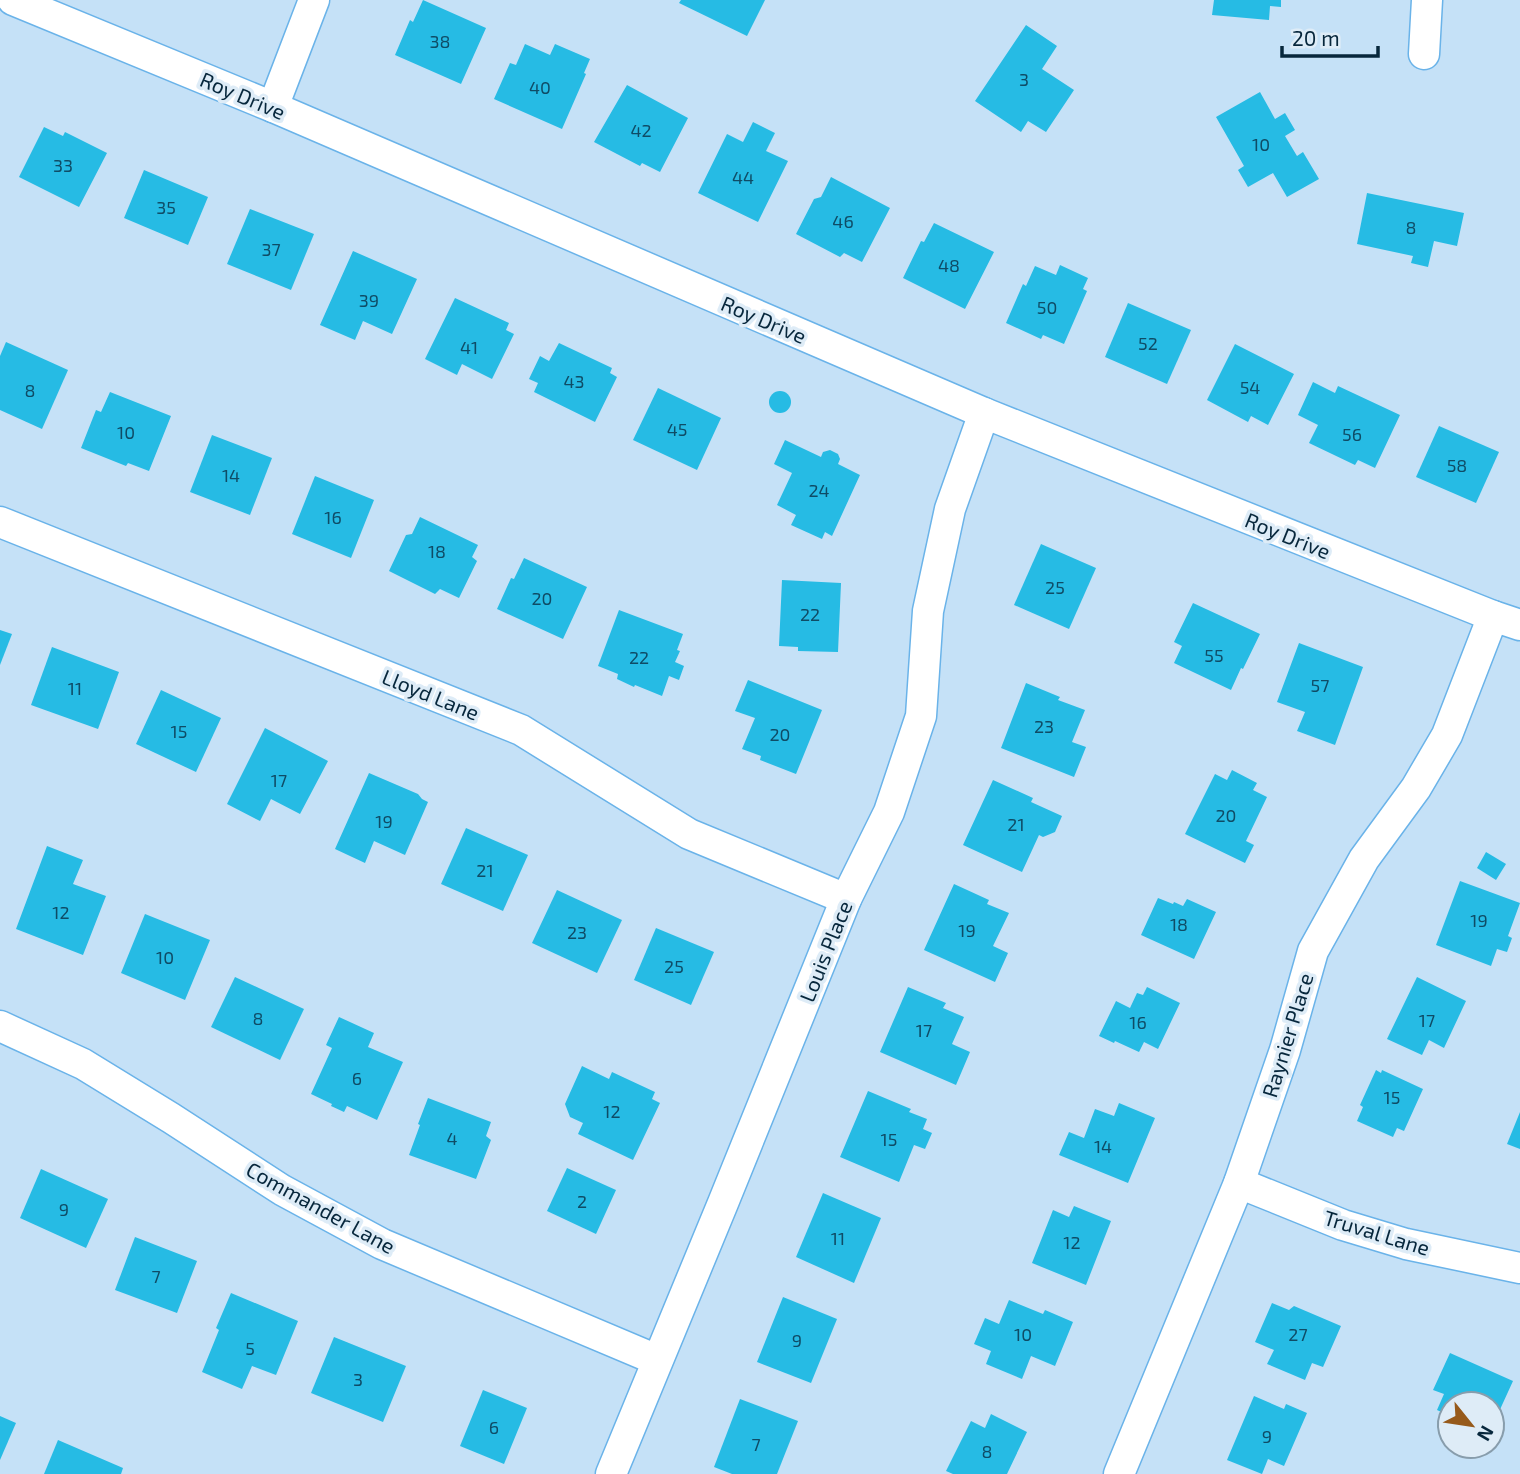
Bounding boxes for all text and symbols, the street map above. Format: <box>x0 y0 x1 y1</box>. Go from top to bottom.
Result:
scale bar <box>1282 14 1378 58</box>
text: 20 m <box>1292 25 1340 50</box>
house number: 38 <box>430 30 450 52</box>
street label: Roy Drive <box>197 66 289 124</box>
house number: 3 <box>1019 68 1029 90</box>
house number: 40 <box>529 76 551 98</box>
house number: 42 <box>630 119 652 141</box>
house number: 10 <box>1252 133 1270 155</box>
house number: 33 <box>53 154 73 176</box>
house number: 44 <box>732 166 754 188</box>
house number: 35 <box>156 196 176 218</box>
house number: 46 <box>832 210 854 232</box>
house number: 8 <box>1406 216 1416 238</box>
house number: 37 <box>261 238 281 260</box>
house number: 48 <box>938 254 960 276</box>
house number: 39 <box>359 289 379 311</box>
street label: Roy Drive <box>718 290 810 348</box>
house number: 50 <box>1037 296 1057 318</box>
house number: 52 <box>1138 332 1158 354</box>
house number: 41 <box>460 336 478 358</box>
house number: 43 <box>563 370 585 392</box>
house number: 54 <box>1240 376 1260 398</box>
house number: 8 <box>25 379 35 401</box>
house number: 45 <box>667 418 687 440</box>
house number: 10 <box>117 421 135 443</box>
house number: 56 <box>1342 423 1362 445</box>
house number: 58 <box>1447 454 1467 476</box>
house number: 14 <box>222 464 240 486</box>
house number: 24 <box>808 479 830 501</box>
house number: 16 <box>324 506 342 528</box>
street label: Roy Drive <box>1242 507 1334 563</box>
house number: 18 <box>428 540 446 562</box>
house number: 25 <box>1045 576 1065 598</box>
house number: 20 <box>532 587 552 609</box>
house number: 22 <box>800 603 820 625</box>
house number: 55 <box>1204 644 1224 666</box>
house number: 22 <box>629 646 649 668</box>
street label: Lloyd Lane <box>379 663 483 725</box>
house number: 57 <box>1311 674 1329 696</box>
house number: 11 <box>68 677 82 699</box>
house number: 23 <box>1034 715 1054 737</box>
house number: 15 <box>171 720 187 742</box>
house number: 20 <box>770 723 790 745</box>
house number: 17 <box>271 769 287 791</box>
house number: 20 <box>1216 804 1236 826</box>
house number: 19 <box>375 810 393 832</box>
house number: 21 <box>1007 813 1025 835</box>
house number: 21 <box>476 859 494 881</box>
street label: Louis Place <box>793 897 857 1005</box>
house number: 12 <box>52 901 70 923</box>
house number: 19 <box>1470 909 1488 931</box>
house number: 18 <box>1170 913 1188 935</box>
house number: 19 <box>958 919 976 941</box>
house number: 23 <box>567 921 587 943</box>
house number: 10 <box>156 946 174 968</box>
house number: 25 <box>664 955 684 977</box>
street label: Raynier Place <box>1256 970 1318 1100</box>
house number: 8 <box>253 1007 263 1029</box>
house number: 17 <box>1419 1009 1435 1031</box>
house number: 16 <box>1129 1011 1147 1033</box>
house number: 17 <box>916 1019 932 1041</box>
house number: 6 <box>352 1067 362 1089</box>
house number: 15 <box>1384 1086 1400 1108</box>
house number: 12 <box>603 1100 621 1122</box>
house number: 4 <box>446 1127 458 1149</box>
house number: 15 <box>881 1128 897 1150</box>
house number: 14 <box>1094 1135 1112 1157</box>
street label: Commander Lane <box>242 1156 400 1258</box>
house number: 2 <box>577 1190 587 1212</box>
house number: 9 <box>59 1198 69 1220</box>
street label: Truval Lane <box>1321 1204 1433 1260</box>
house number: 11 <box>831 1227 845 1249</box>
house number: 12 <box>1063 1231 1081 1253</box>
house number: 7 <box>151 1265 161 1287</box>
house number: 10 <box>1014 1323 1032 1345</box>
house number: 27 <box>1288 1323 1308 1345</box>
house number: 9 <box>792 1329 802 1351</box>
house number: 5 <box>245 1337 255 1359</box>
house number: 3 <box>353 1368 363 1390</box>
north arrow <box>1436 1390 1506 1460</box>
house number: 6 <box>489 1416 499 1438</box>
text: N <box>1473 1422 1500 1445</box>
house number: 9 <box>1262 1425 1272 1447</box>
house number: 7 <box>751 1433 761 1455</box>
house number: 8 <box>982 1440 992 1462</box>

